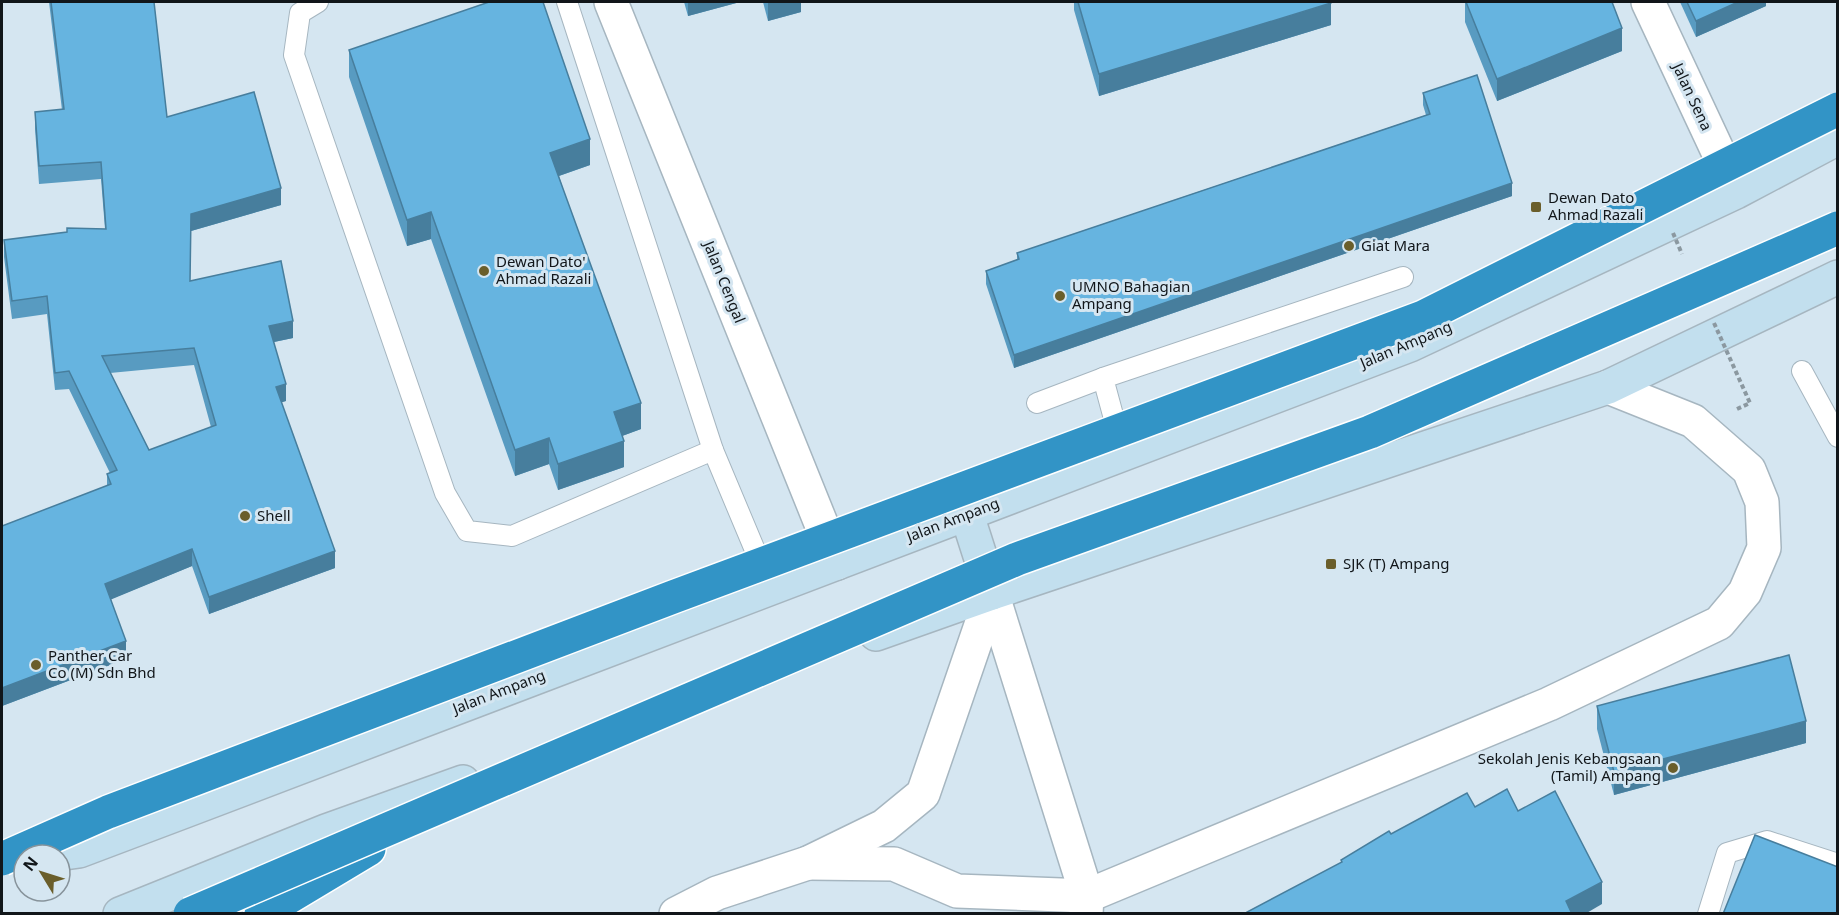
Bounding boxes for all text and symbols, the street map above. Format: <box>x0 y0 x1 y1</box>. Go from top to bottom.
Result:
street label: Jalan Sena <box>1668 58 1717 134</box>
place label: Dewan Dato Ahmad Razali <box>1548 187 1643 224</box>
marker: Dewan Dato Ahmad Razali <box>1529 200 1543 214</box>
place label: Giat Mara <box>1361 235 1430 255</box>
street label: Jalan Cengal <box>699 236 750 326</box>
marker: Giat Mara <box>1342 239 1356 253</box>
place label: Dewan Dato' Ahmad Razali <box>496 251 591 288</box>
marker: Dewan Dato' Ahmad Razali <box>477 264 491 278</box>
place label: UMNO Bahagian Ampang <box>1072 276 1190 313</box>
marker: UMNO Bahagian Ampang <box>1053 289 1067 303</box>
street label: Jalan Ampang <box>1355 316 1454 373</box>
street label: Jalan Ampang <box>902 492 1002 547</box>
place label: Shell <box>257 505 291 525</box>
marker: Shell <box>238 509 252 523</box>
place label: SJK (T) Ampang <box>1343 553 1450 573</box>
marker: SJK (T) Ampang <box>1324 557 1338 571</box>
place label: Panther Car Co (M) Sdn Bhd <box>48 645 156 682</box>
marker: Panther Car Co (M) Sdn Bhd <box>29 658 43 672</box>
street label: Jalan Ampang <box>448 664 548 719</box>
place label: Sekolah Jenis Kebangsaan (Tamil) Ampang <box>1478 748 1661 785</box>
marker: Sekolah Jenis Kebangsaan (Tamil) Ampang <box>1666 761 1680 775</box>
north arrow <box>12 843 72 903</box>
text: N <box>18 852 43 876</box>

